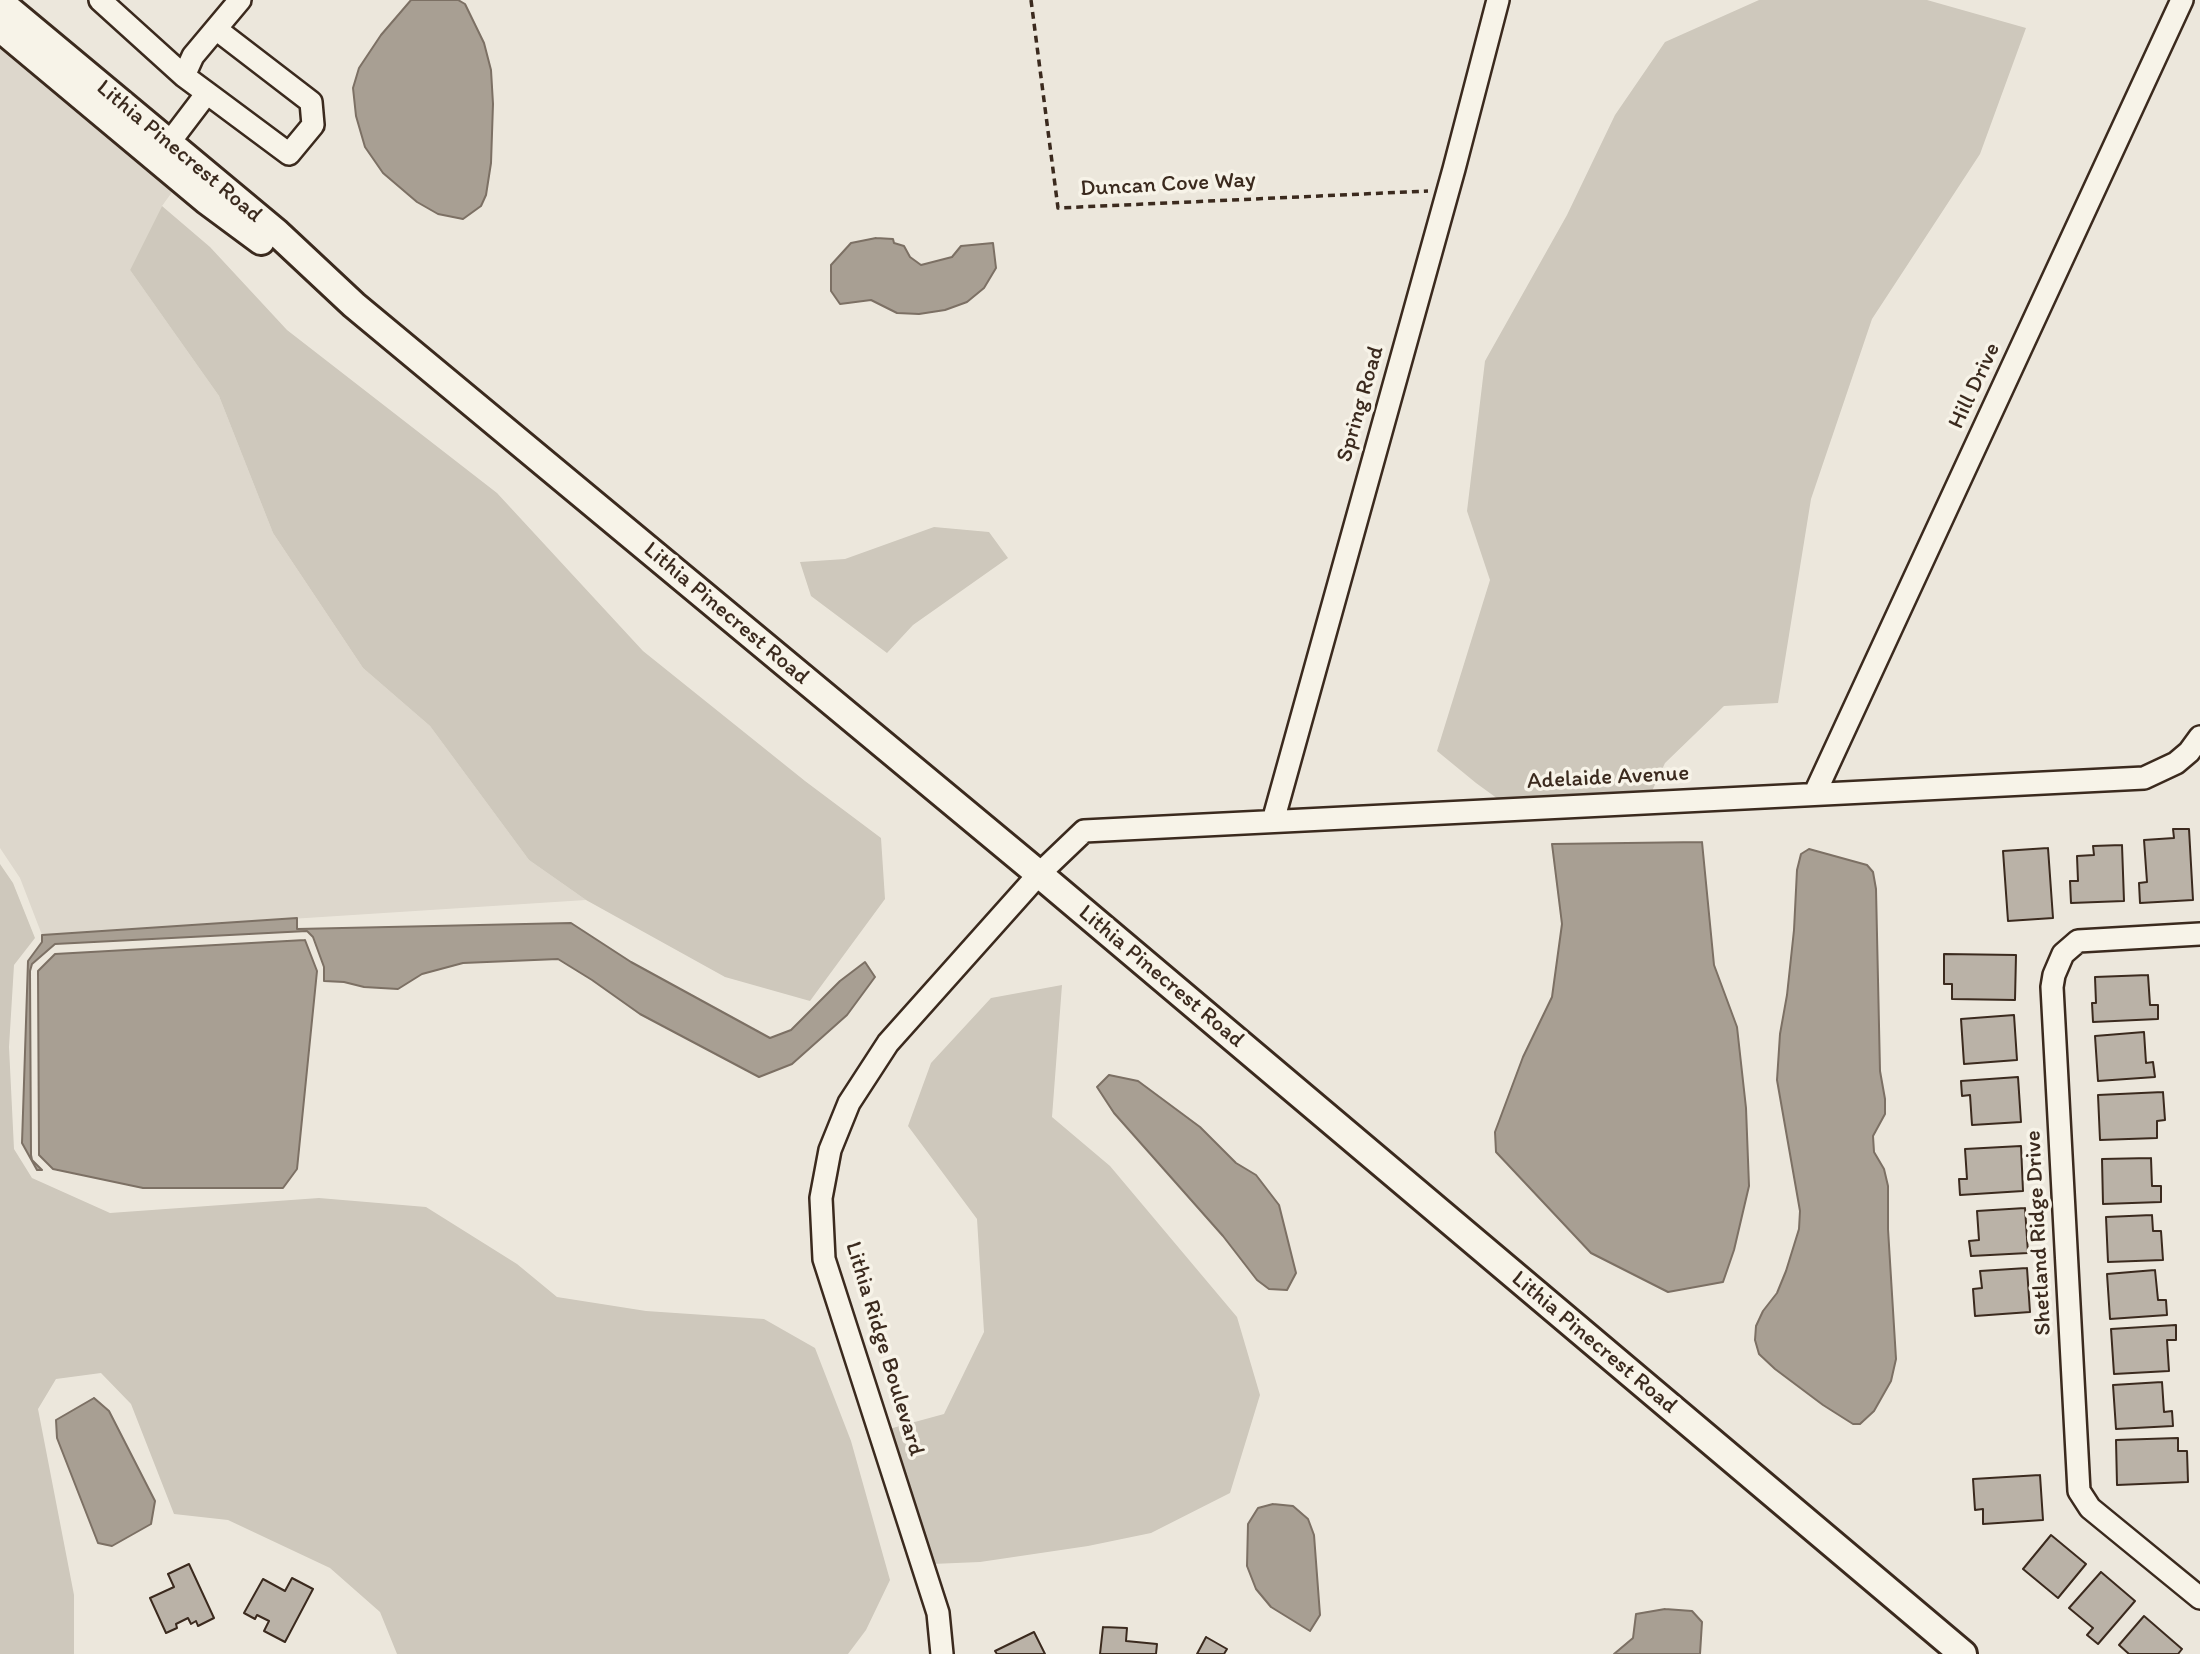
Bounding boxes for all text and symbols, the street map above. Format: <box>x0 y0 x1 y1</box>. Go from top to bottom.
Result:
street label: Lithia Pinecrest Road <box>90 75 268 229</box>
street label: Duncan Cove Way <box>1080 167 1256 203</box>
street label: Hill Drive <box>1943 339 2007 433</box>
street label: Spring Road <box>1331 343 1391 465</box>
street label: Lithia Pinecrest Road <box>637 537 815 691</box>
street label: Adelaide Avenue <box>1526 760 1690 796</box>
street label: Lithia Pinecrest Road <box>1072 900 1250 1054</box>
street label: Shetland Ridge Drive <box>2020 1130 2058 1336</box>
street label: Lithia Ridge Boulevard <box>838 1239 930 1459</box>
street label: Lithia Pinecrest Road <box>1505 1266 1683 1420</box>

